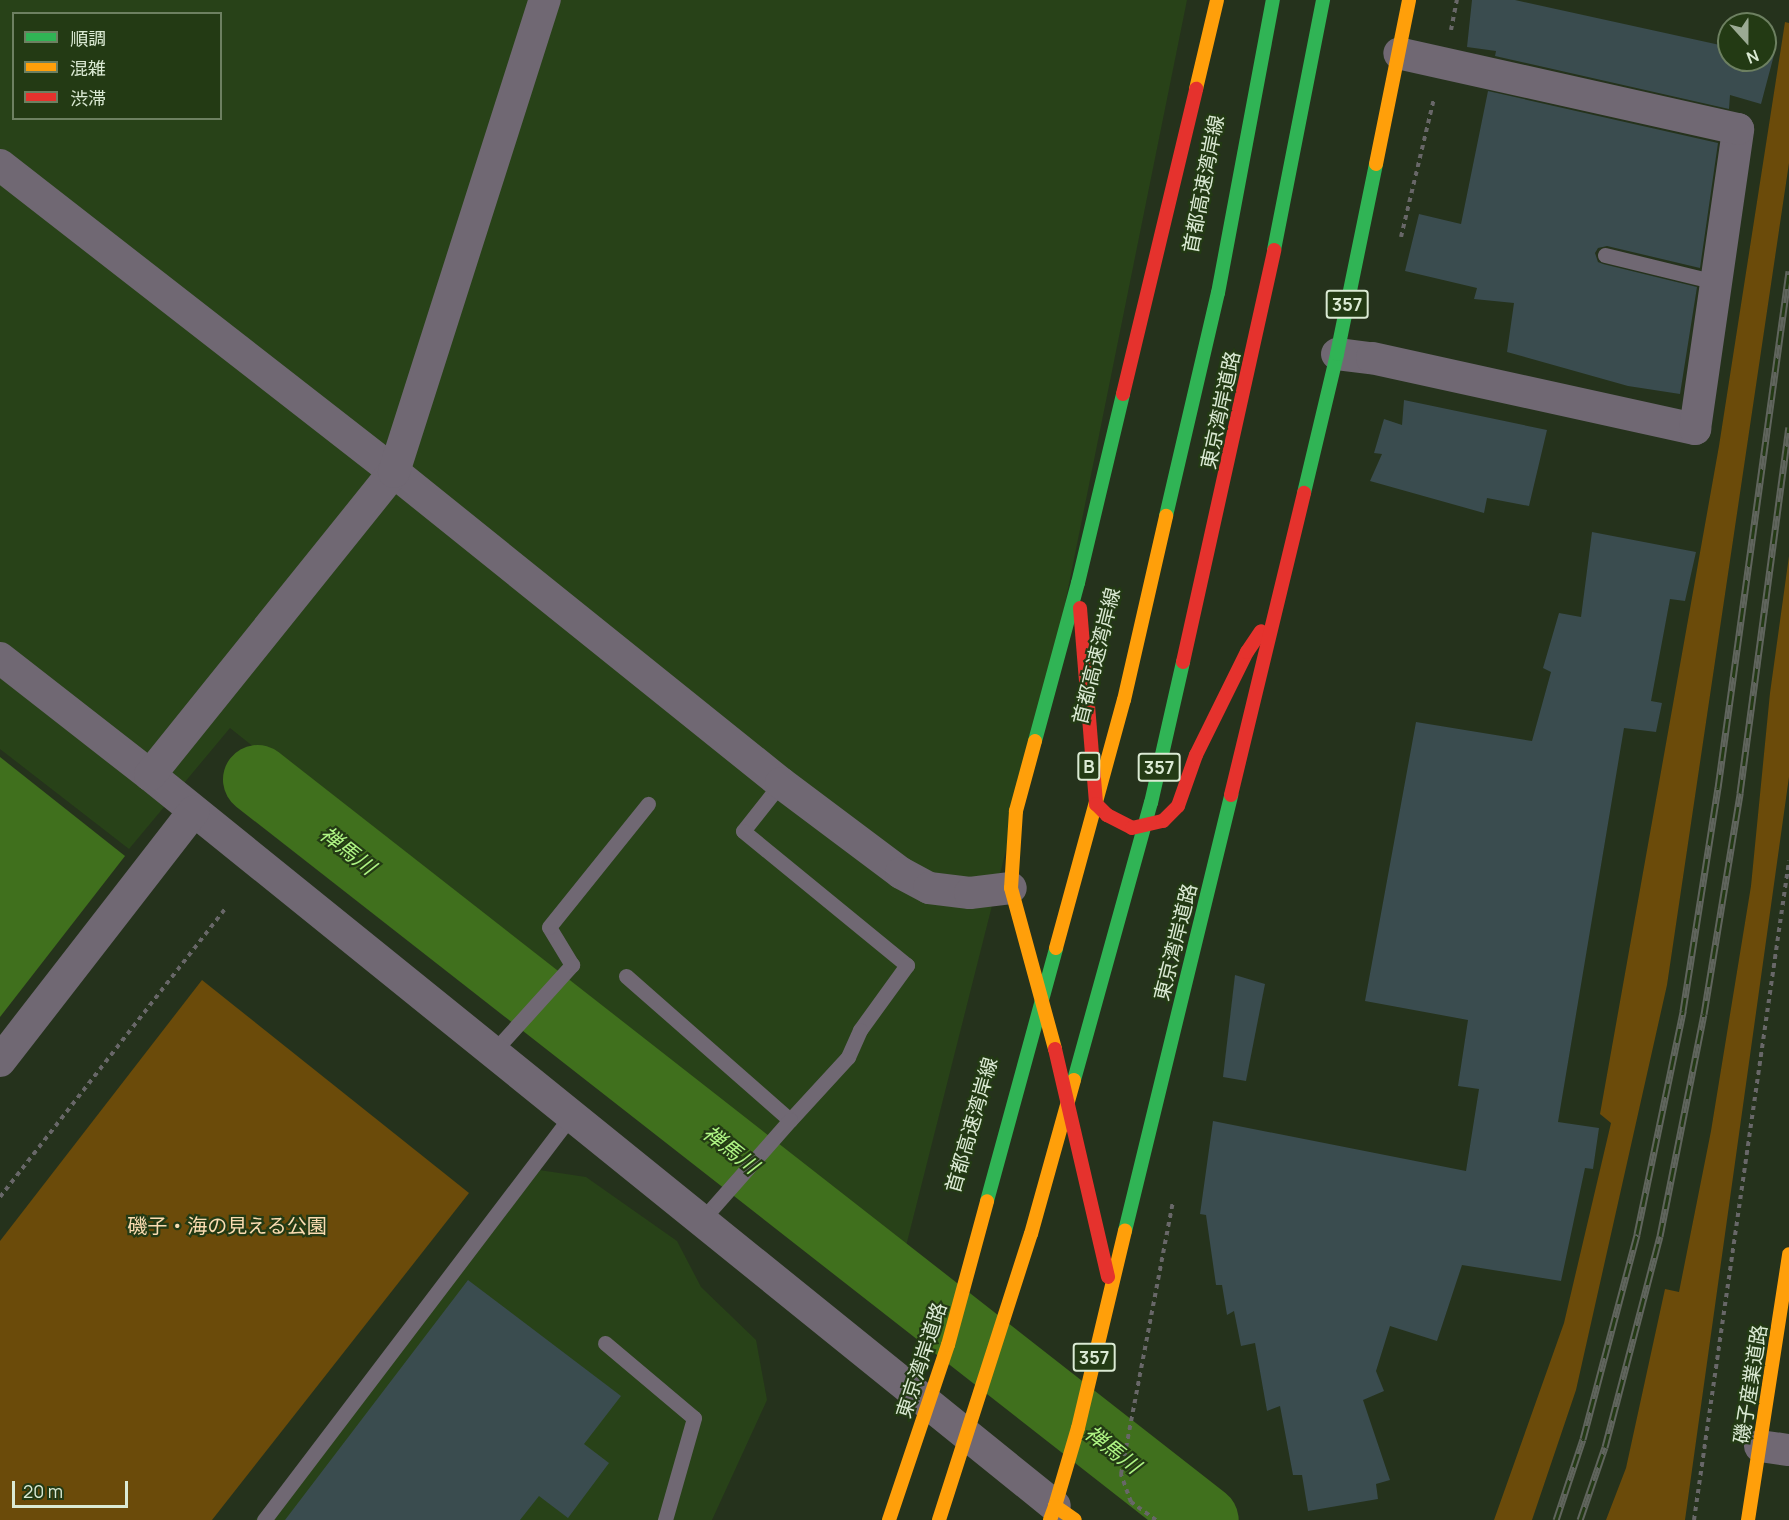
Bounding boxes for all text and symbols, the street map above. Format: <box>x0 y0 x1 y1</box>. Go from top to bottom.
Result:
legend <box>12 12 222 120</box>
north arrow <box>1717 12 1777 72</box>
text: 順調 <box>70 26 106 50</box>
text: N <box>1743 45 1762 69</box>
text: 混雑 <box>70 56 106 80</box>
text: 渋滞 <box>70 86 106 110</box>
street label: 首都高速湾岸線 <box>1178 113 1228 255</box>
road number: 357 <box>1324 289 1370 319</box>
street label: 東京湾岸道路 <box>1196 349 1244 471</box>
street label: 首都高速湾岸線 <box>1067 585 1125 727</box>
road number: B <box>1077 751 1101 781</box>
road number: 357 <box>1136 752 1182 782</box>
water label: 禅馬川 <box>315 821 381 879</box>
street label: 東京湾岸道路 <box>1149 881 1201 1003</box>
street label: 首都高速湾岸線 <box>940 1054 1002 1196</box>
water label: 禅馬川 <box>698 1120 764 1178</box>
park label: 磯子・海の見える公園 <box>127 1213 327 1237</box>
street label: 東京湾岸道路 <box>891 1299 951 1421</box>
street label: 磯子産業道路 <box>1729 1323 1771 1445</box>
road number: 357 <box>1072 1342 1116 1372</box>
water label: 禅馬川 <box>1080 1420 1146 1478</box>
scale bar <box>15 1469 130 1507</box>
text: 20 m <box>23 1479 63 1503</box>

